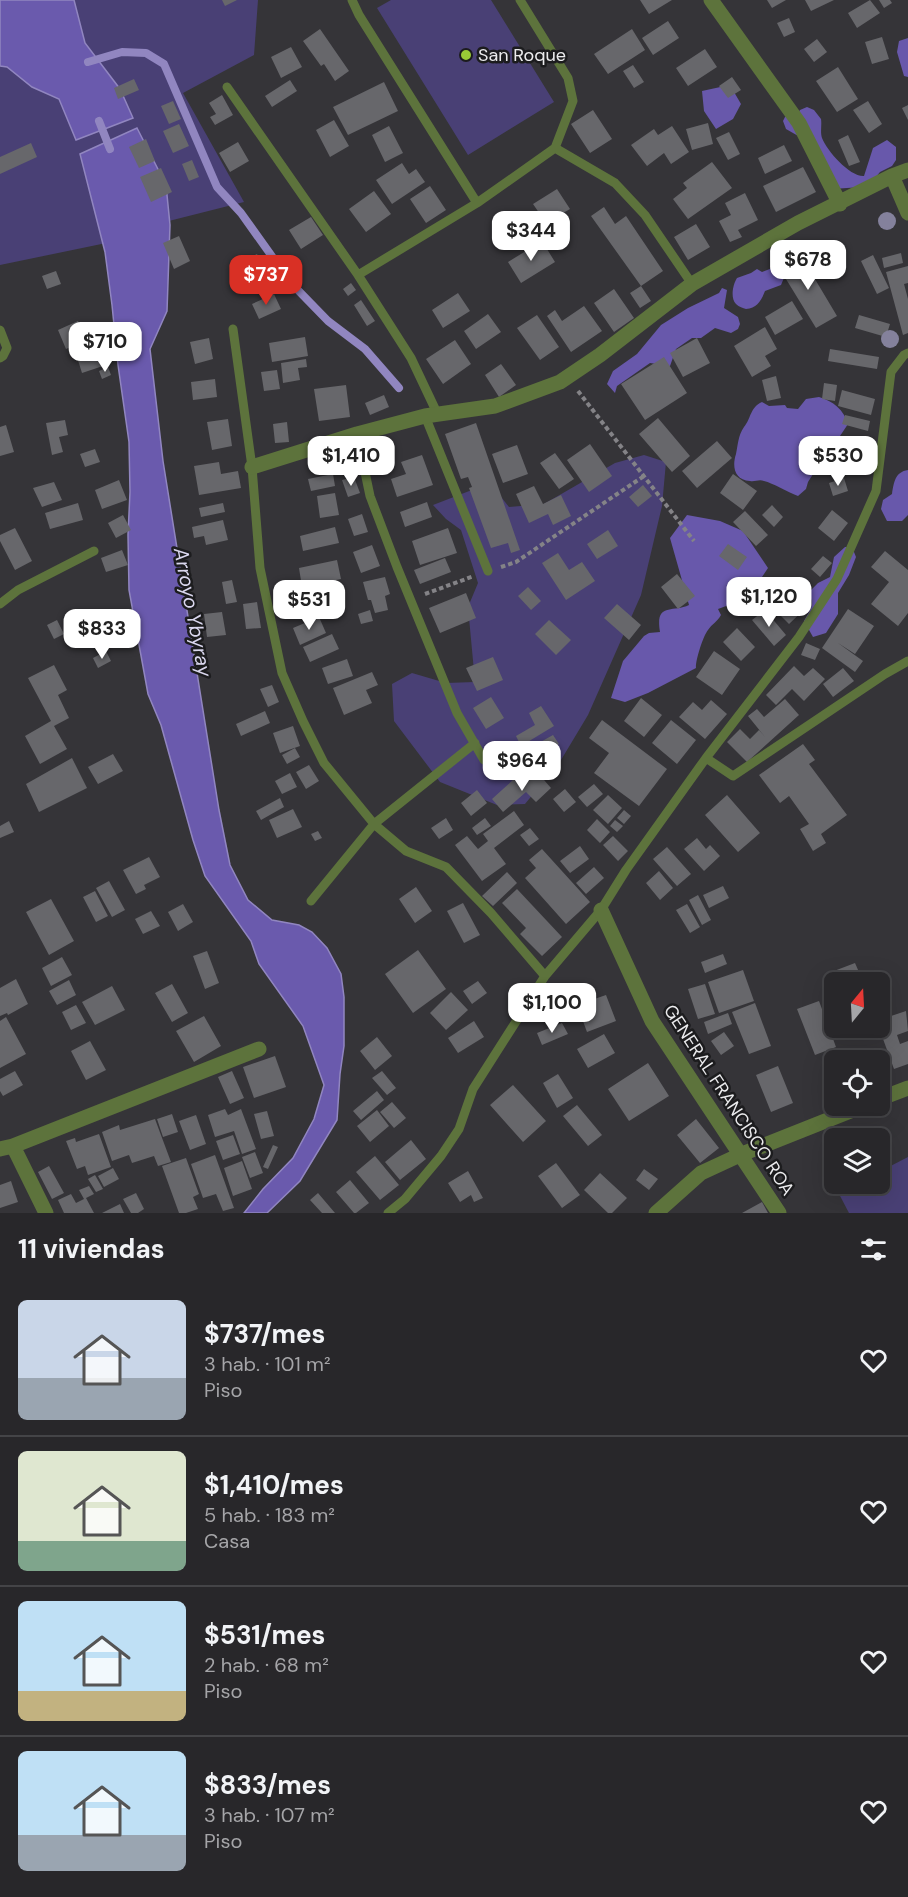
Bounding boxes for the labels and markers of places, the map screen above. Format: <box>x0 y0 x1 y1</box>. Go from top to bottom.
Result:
place label: San Roque <box>478 43 566 67</box>
marker: San Roque <box>459 48 473 62</box>
pin: $344 <box>495 211 567 262</box>
pin: $678 <box>772 240 844 291</box>
pin: $737 <box>230 255 302 306</box>
pin: $710 <box>69 322 141 373</box>
pin: $1,410 <box>302 436 400 487</box>
pin: $530 <box>802 436 874 487</box>
pin: $1,120 <box>720 577 818 628</box>
pin: $531 <box>273 580 345 631</box>
pin: $833 <box>66 609 138 660</box>
pin: $964 <box>486 741 558 792</box>
pin: $1,100 <box>503 983 601 1034</box>

